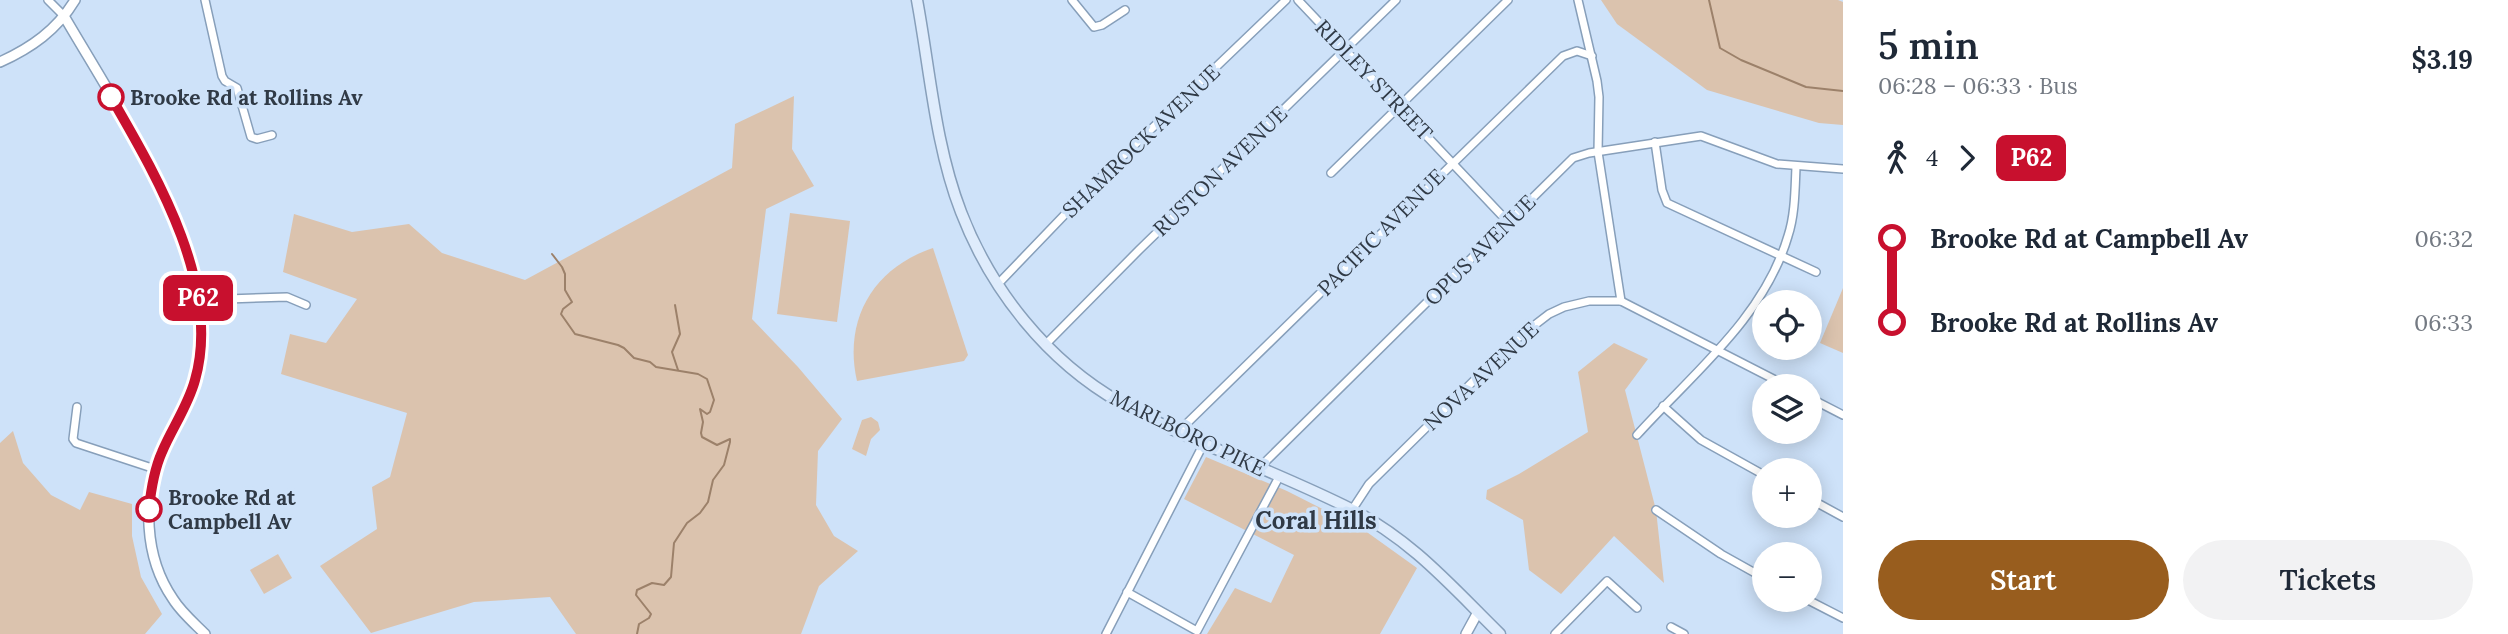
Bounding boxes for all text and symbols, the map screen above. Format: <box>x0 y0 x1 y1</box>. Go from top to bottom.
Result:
street label: RIDLEY STREET <box>1309 14 1439 146</box>
text: 5 min <box>1878 21 1979 69</box>
text: $3.19 <box>2412 43 2473 76</box>
street label: SHAMROCK AVENUE <box>1056 59 1226 223</box>
text: 06:28 – 06:33 · Bus <box>1878 71 2078 100</box>
marker: Brooke Rd at Rollins Av <box>98 84 124 110</box>
place label: Brooke Rd at Rollins Av <box>130 84 363 111</box>
street label: RUSTON AVENUE <box>1147 100 1293 242</box>
icon: walk <box>1878 139 1916 177</box>
icon: forward <box>1948 139 1986 177</box>
text: P62 <box>2010 142 2052 173</box>
text: 4 <box>1926 143 1938 172</box>
street label: PACIFIC AVENUE <box>1312 163 1450 301</box>
street label: OPUS AVENUE <box>1419 189 1541 311</box>
text: Brooke Rd at Campbell Av <box>1930 222 2248 255</box>
text: 06:32 <box>2415 224 2473 253</box>
line badge: P62 <box>158 275 238 321</box>
text: P62 <box>177 282 219 313</box>
map controls <box>1752 290 1822 612</box>
button: locate <box>1752 290 1822 360</box>
text: Brooke Rd at Rollins Av <box>1930 306 2218 339</box>
text: 06:33 <box>2414 308 2473 337</box>
street label: NOVA AVENUE <box>1418 316 1544 436</box>
button: layers <box>1752 374 1822 444</box>
street label: MARLBORO PIKE <box>1106 384 1270 482</box>
button: + <box>1752 458 1822 528</box>
place label: Brooke Rd at Campbell Av <box>168 484 296 535</box>
marker: Brooke Rd at Campbell Av <box>136 496 162 522</box>
district label: Coral Hills <box>1255 505 1377 536</box>
button: Start <box>1878 540 2169 620</box>
button: Tickets <box>2183 540 2473 620</box>
button: − <box>1752 542 1822 612</box>

